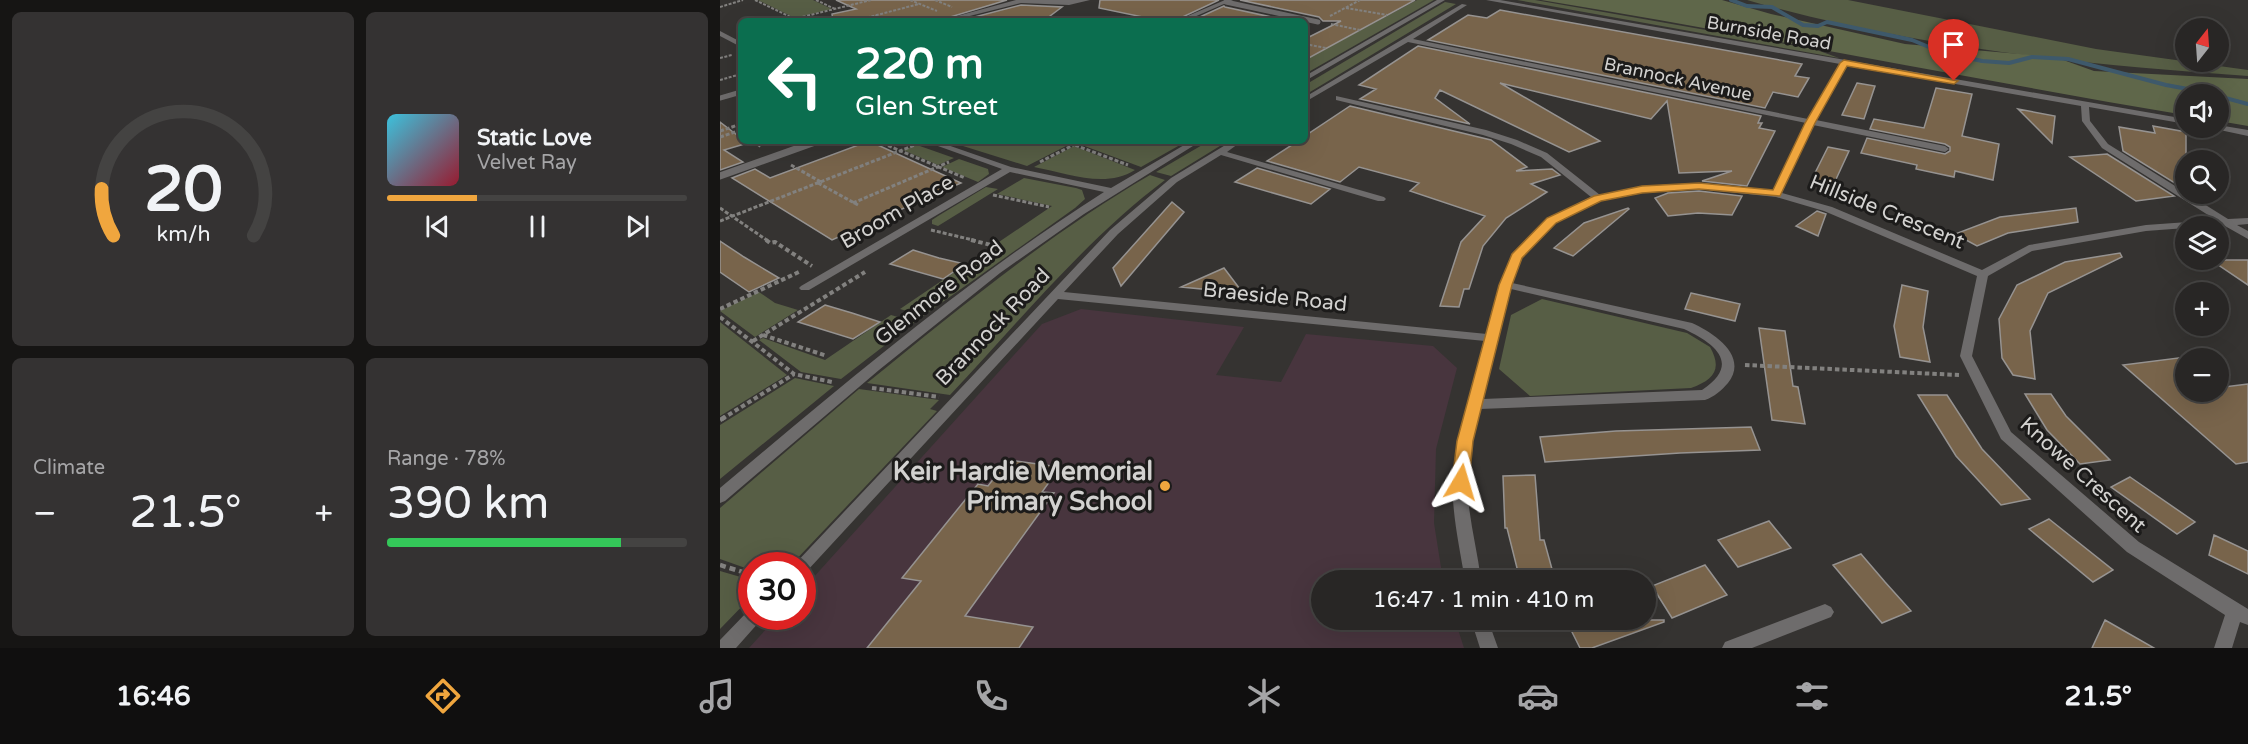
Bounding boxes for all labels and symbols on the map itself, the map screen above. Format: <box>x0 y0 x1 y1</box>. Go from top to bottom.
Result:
street label: Burnside Road <box>1705 11 1833 55</box>
north arrow <box>2175 18 2229 72</box>
pin <box>1928 19 1979 81</box>
street label: Brannock Avenue <box>1602 53 1754 105</box>
street label: Broom Place <box>836 170 958 254</box>
street label: Hillside Crescent <box>1806 170 1968 254</box>
street label: Glenmore Road <box>870 235 1008 351</box>
street label: Brannock Road <box>931 263 1055 391</box>
street label: Braeside Road <box>1202 277 1348 317</box>
street label: Knowe Crescent <box>2015 412 2151 538</box>
position arrow <box>1429 450 1493 514</box>
place label: Keir Hardie Memorial Primary School <box>893 456 1153 517</box>
marker: Keir Hardie Memorial Primary School <box>1158 479 1172 493</box>
speed limit sign: 30 <box>738 552 816 630</box>

